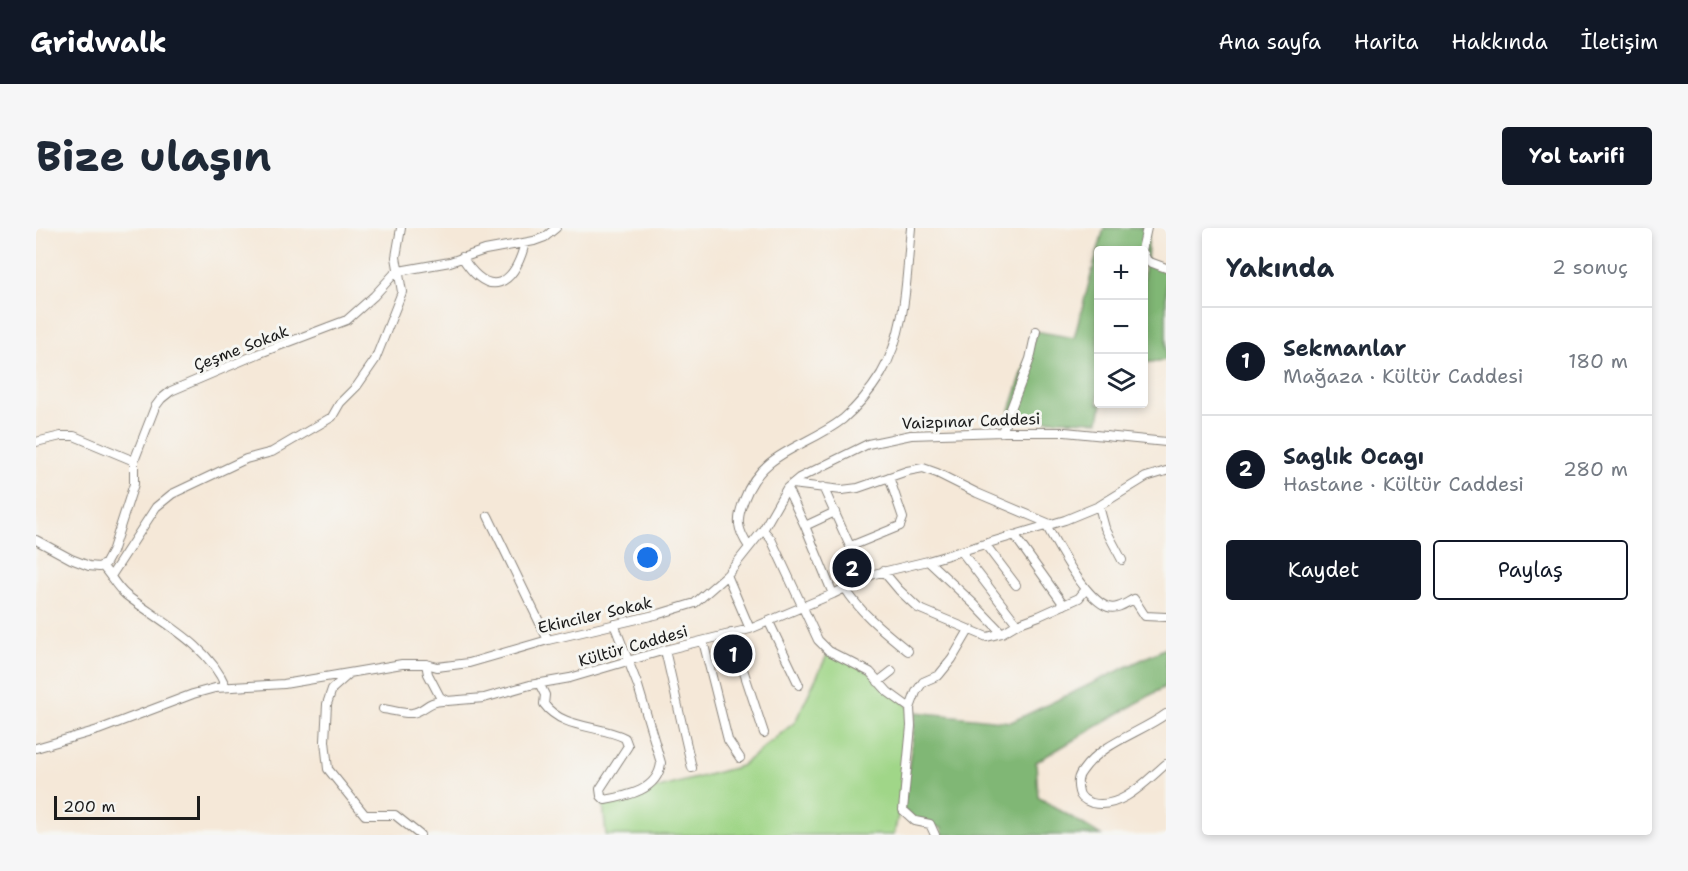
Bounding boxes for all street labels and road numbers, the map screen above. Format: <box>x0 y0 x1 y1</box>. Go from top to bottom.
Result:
street label: Çeşme Sokak <box>190 320 292 376</box>
street label: Vaizpınar Caddesi <box>901 408 1041 434</box>
street label: Ekinciler Sokak <box>536 592 654 638</box>
street label: Kültür Caddesi <box>576 620 690 672</box>

